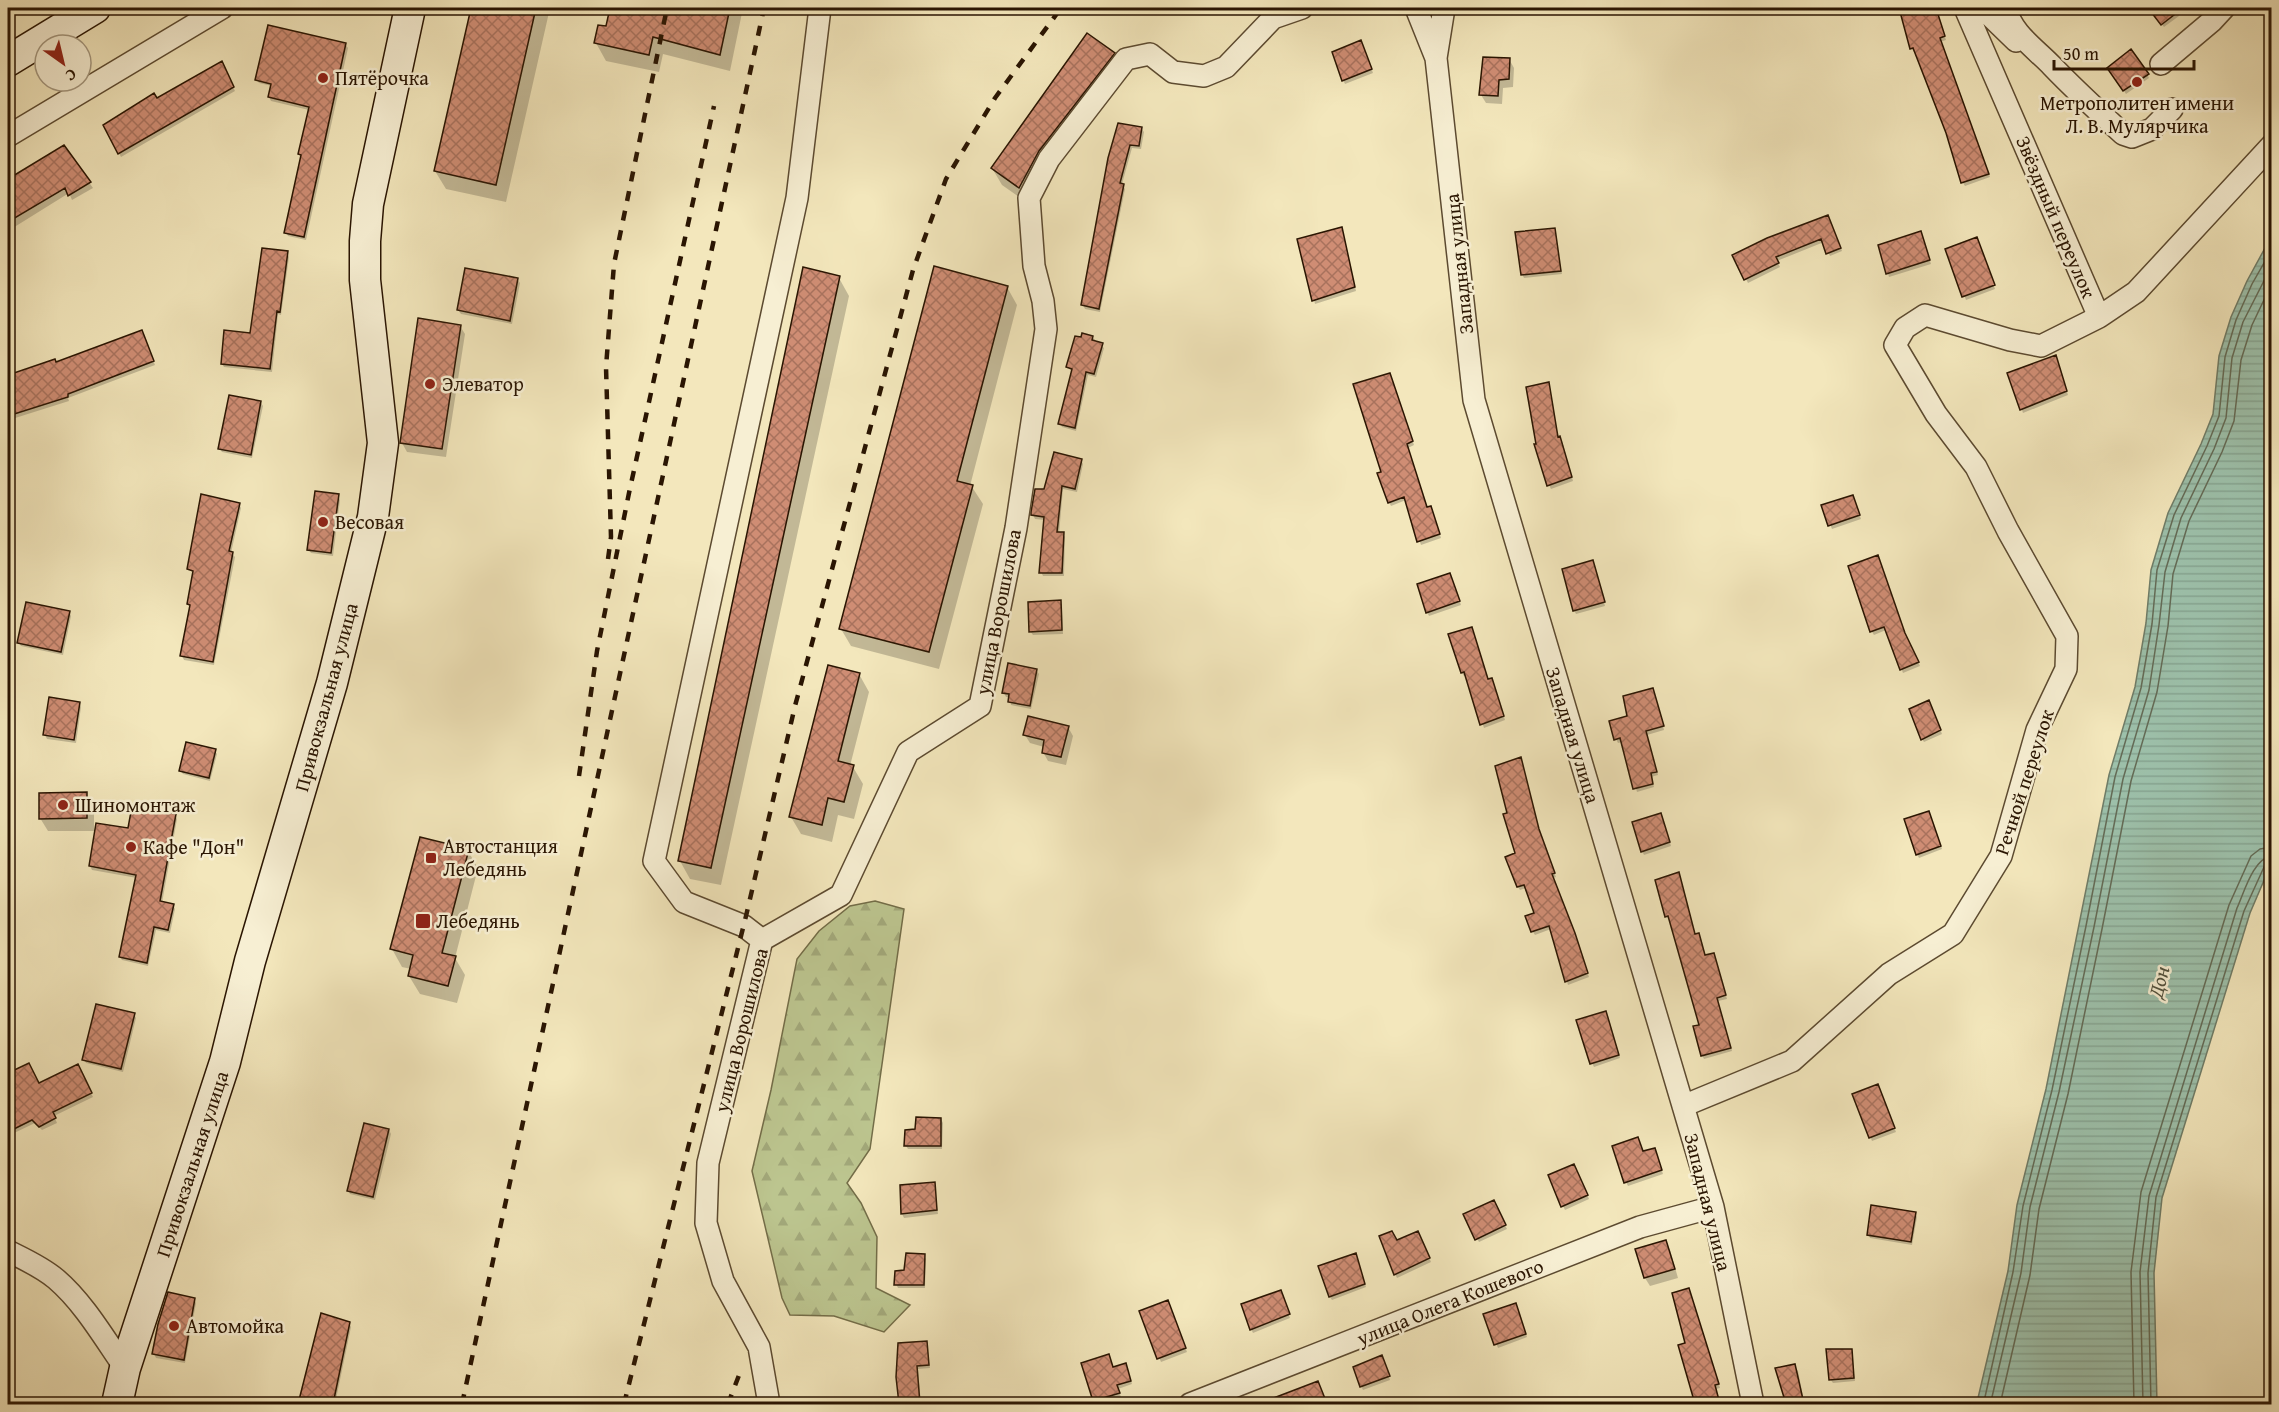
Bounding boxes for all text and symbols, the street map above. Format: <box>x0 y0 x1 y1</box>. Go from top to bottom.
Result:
north arrow <box>33 33 93 93</box>
scale bar <box>2054 33 2194 71</box>
text: 50 m <box>2063 40 2099 67</box>
text: С <box>61 63 82 88</box>
place label: Пятёрочка <box>335 63 429 92</box>
marker: Пятёрочка <box>316 71 330 85</box>
marker: Метрополитен имени Л. В. Мулярчика <box>2130 75 2144 89</box>
place label: Метрополитен имени Л. В. Мулярчика <box>2040 88 2234 140</box>
street label: Звёздный переулок <box>2009 131 2104 303</box>
street label: Западная улица <box>1437 192 1480 336</box>
place label: Элеватор <box>442 369 524 398</box>
marker: Элеватор <box>423 377 437 391</box>
place label: Весовая <box>335 507 404 536</box>
marker: Весовая <box>316 515 330 529</box>
street label: улица Ворошилова <box>967 526 1028 698</box>
street label: Привокзальная улица <box>286 599 365 794</box>
street label: Западная улица <box>1539 663 1608 807</box>
street label: Речной переулок <box>1986 705 2061 858</box>
place label: Шиномонтаж <box>75 790 196 819</box>
marker: Шиномонтаж <box>56 798 70 812</box>
place label: Автостанция Лебедянь <box>443 831 558 883</box>
place label: Кафе "Дон" <box>143 832 244 861</box>
marker: Кафе "Дон" <box>124 840 138 854</box>
marker: Автостанция Лебедянь <box>424 851 438 865</box>
place label: Лебедянь <box>436 906 520 935</box>
marker: Лебедянь <box>414 912 432 930</box>
street label: улица Ворошилова <box>706 944 775 1116</box>
water label: Дон <box>2139 962 2177 1002</box>
street label: Привокзальная улица <box>148 1067 235 1261</box>
street label: Западная улица <box>1677 1130 1740 1274</box>
street label: улица Олега Кошевого <box>1351 1251 1547 1353</box>
place label: Автомойка <box>186 1311 285 1340</box>
marker: Автомойка <box>167 1319 181 1333</box>

